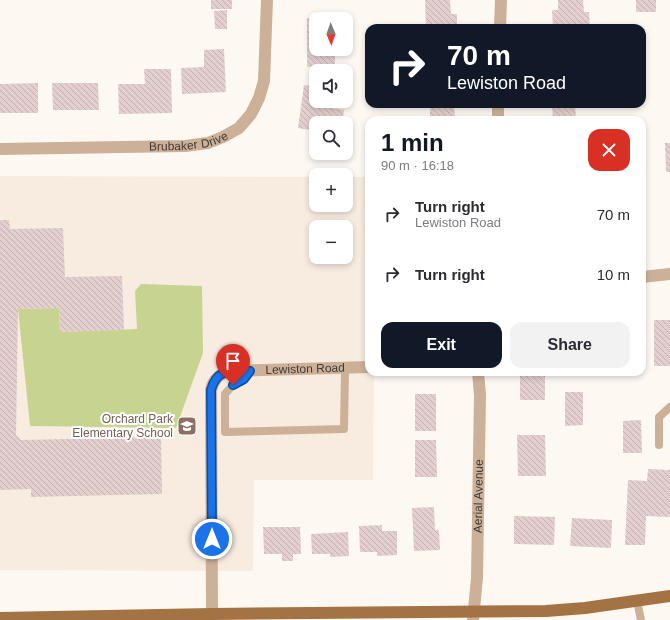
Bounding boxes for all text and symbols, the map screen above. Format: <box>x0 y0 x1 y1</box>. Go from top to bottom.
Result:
north arrow <box>309 12 353 56</box>
map controls <box>309 12 353 264</box>
icon: right <box>381 40 433 92</box>
text: 70 m <box>447 40 511 71</box>
button: sound <box>309 64 353 108</box>
text: Lewiston Road <box>447 73 566 93</box>
button: search <box>309 116 353 160</box>
street label: Brubaker Drive <box>149 128 231 154</box>
text: 1 min <box>381 129 444 156</box>
button: close <box>588 129 630 171</box>
text: 90 m · 16:18 <box>381 158 454 173</box>
button: + <box>309 168 353 212</box>
text: Turn right <box>415 198 485 215</box>
icon: right <box>381 203 403 225</box>
text: 70 m <box>597 206 630 223</box>
text: Lewiston Road <box>415 215 501 230</box>
button: − <box>309 220 353 264</box>
icon: right <box>381 263 403 285</box>
text: Turn right <box>415 266 485 283</box>
text: 10 m <box>597 266 630 283</box>
button: Exit <box>381 322 502 368</box>
button: Share <box>510 322 630 368</box>
pin <box>216 344 250 385</box>
icon: arrive <box>222 350 244 372</box>
street label: Lewiston Road <box>265 361 345 377</box>
place label: Orchard Park Elementary School <box>72 412 174 440</box>
school or university icon: Orchard Park Elementary School <box>176 415 198 437</box>
street label: Aerial Avenue <box>471 459 486 533</box>
position arrow <box>191 518 233 560</box>

